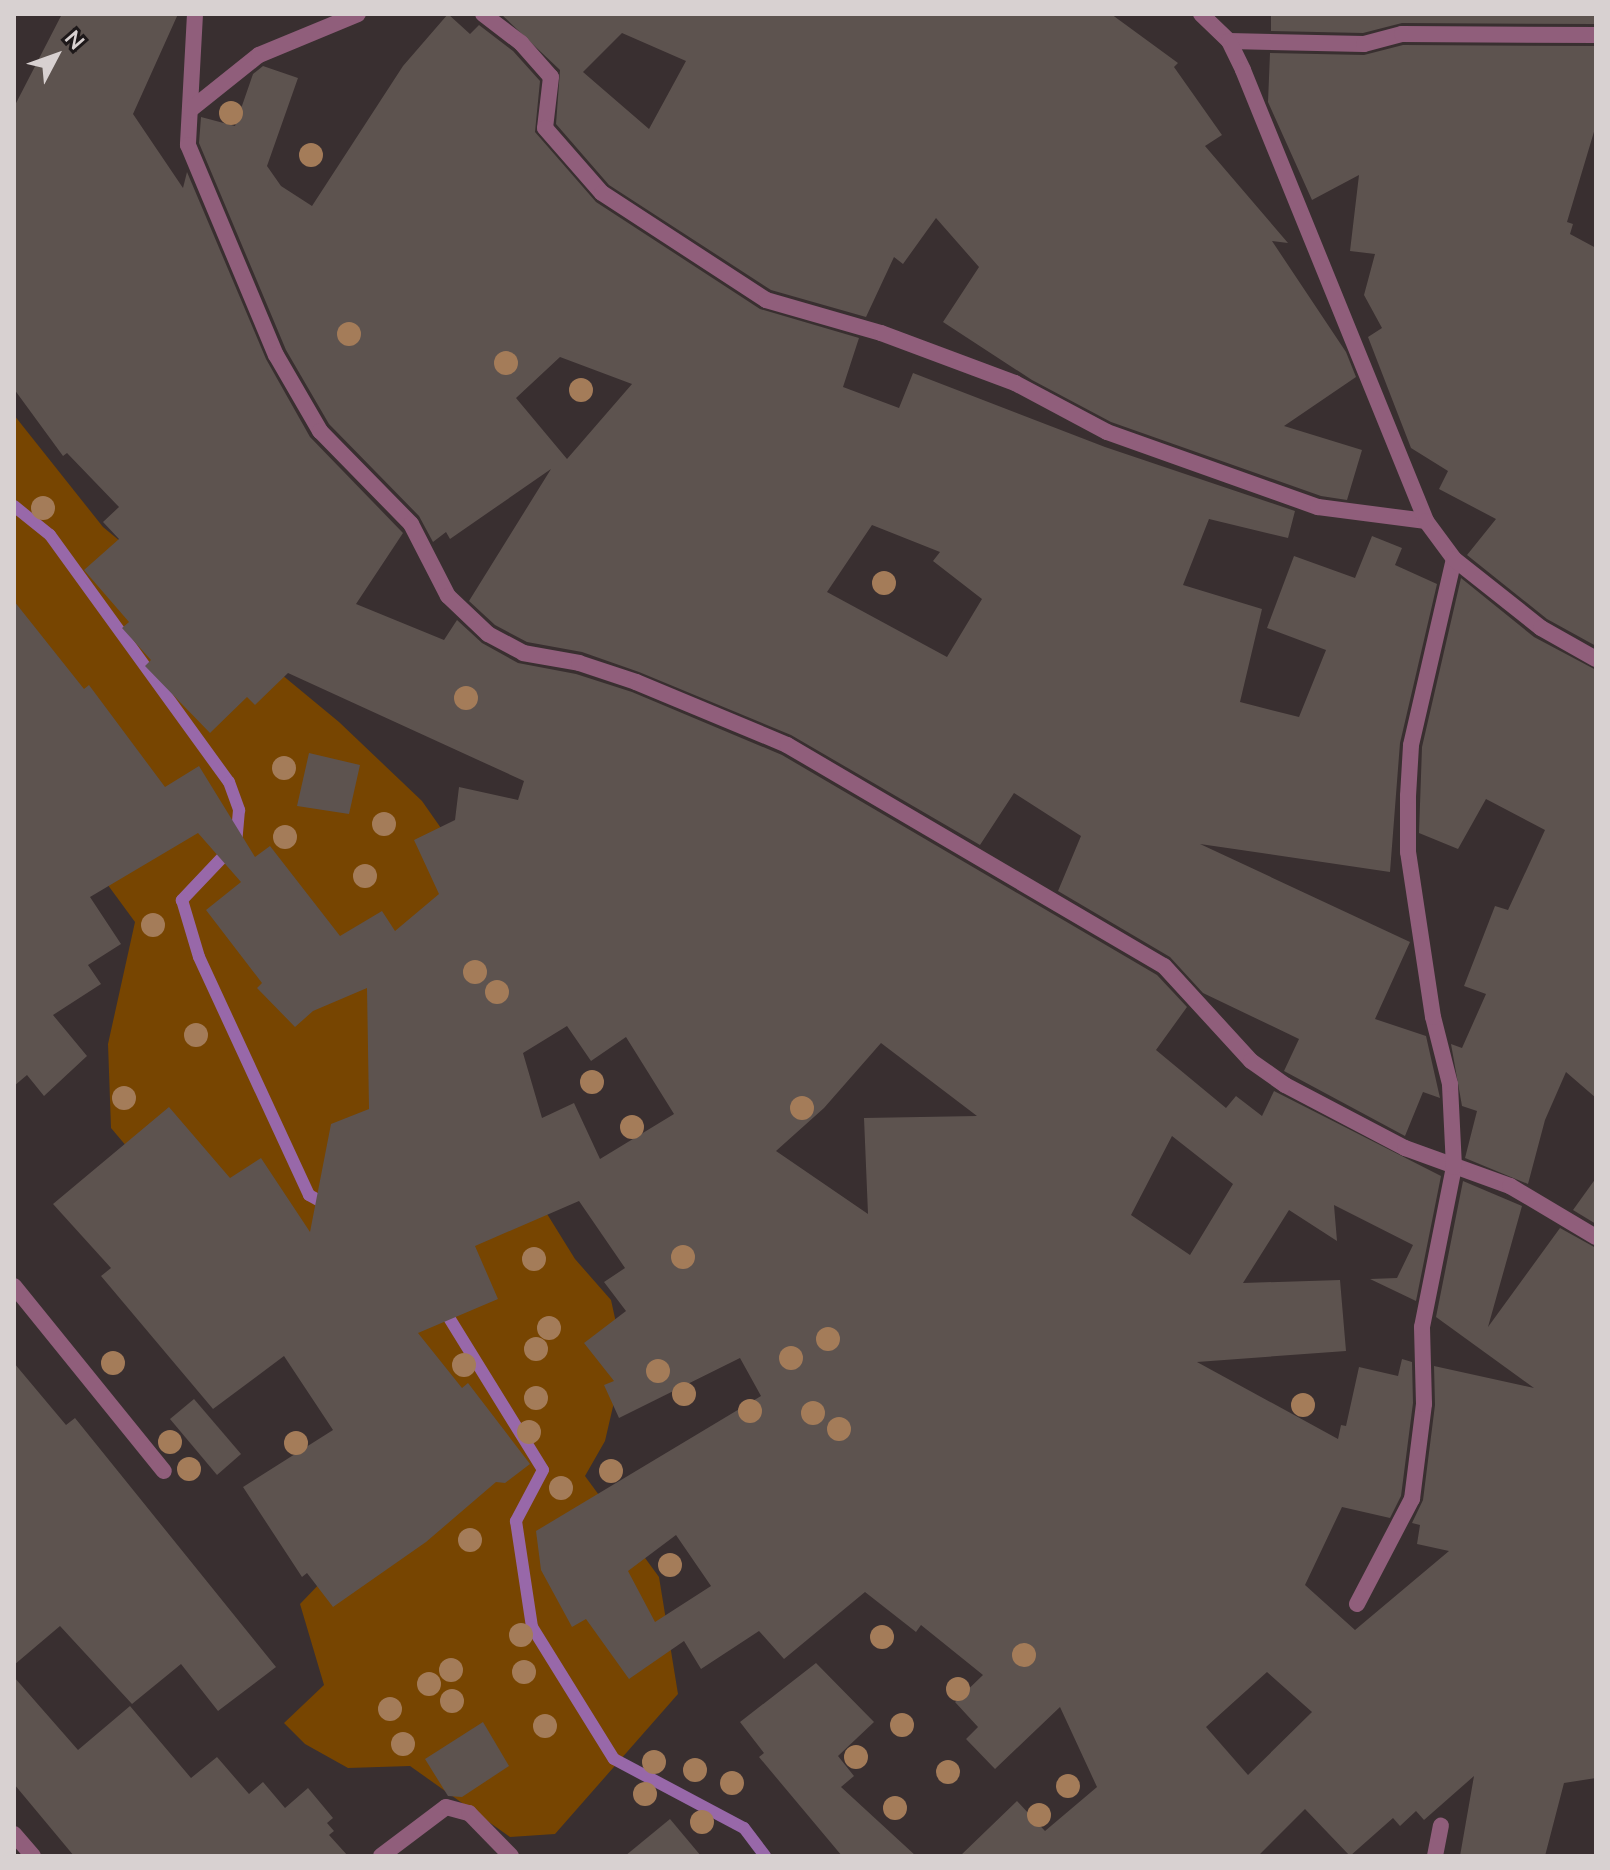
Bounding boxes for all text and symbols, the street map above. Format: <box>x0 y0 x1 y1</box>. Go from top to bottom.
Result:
north arrow <box>16 16 96 96</box>
text: N <box>57 24 91 56</box>

